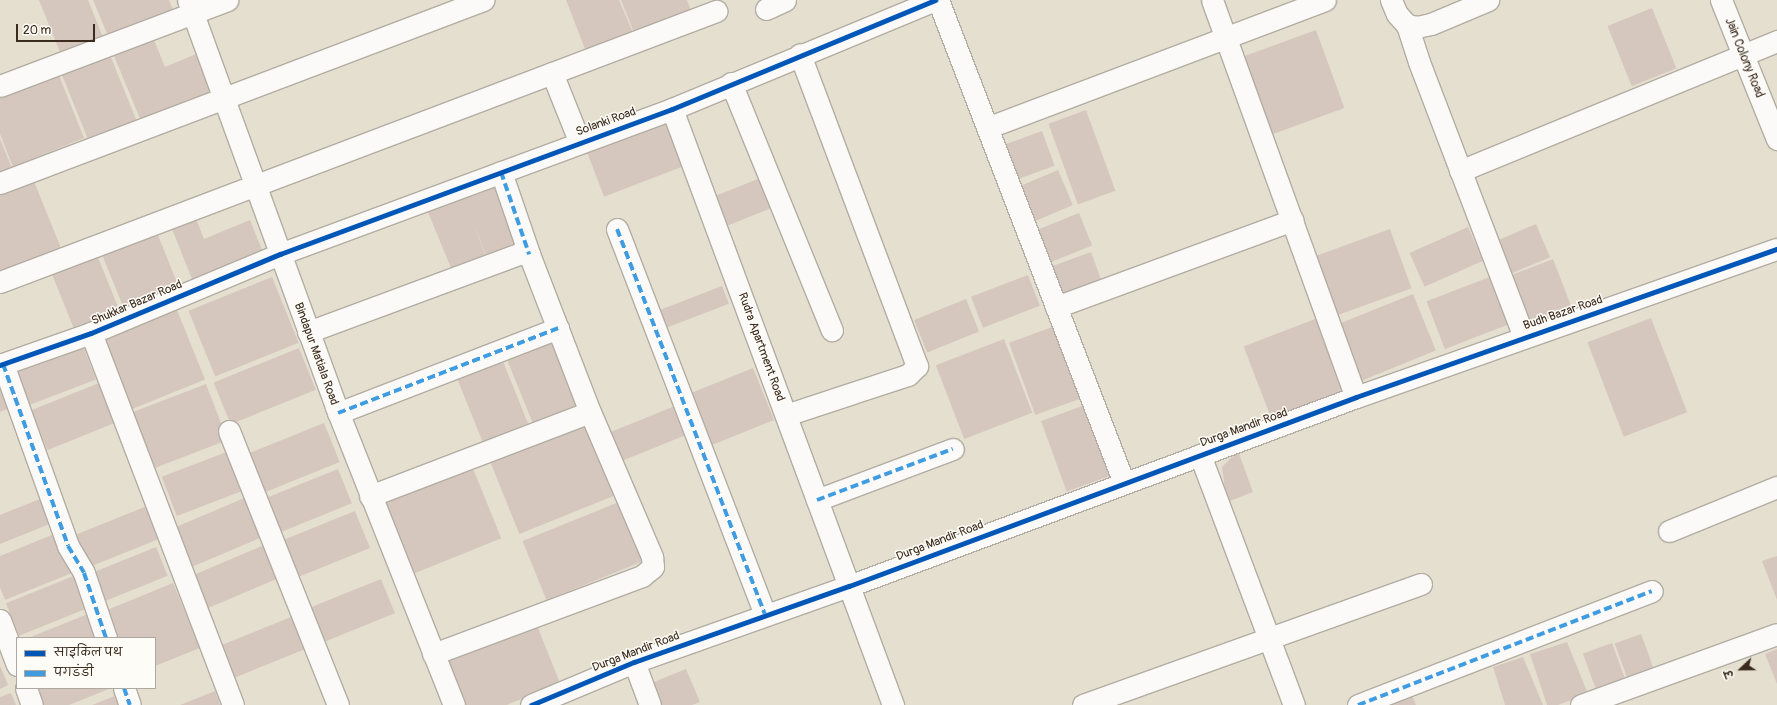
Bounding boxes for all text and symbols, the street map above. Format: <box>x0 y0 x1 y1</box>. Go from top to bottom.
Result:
scale bar <box>18 16 97 42</box>
street label: Jain Colony Road <box>1721 16 1767 100</box>
text: 20 m <box>23 23 51 38</box>
street label: Solanki Road <box>574 104 638 140</box>
street label: Shukkar Bazar Road <box>90 277 184 329</box>
street label: Rudra Apartment Road <box>735 291 787 403</box>
street label: Budh Bazar Road <box>1521 293 1605 333</box>
street label: Bindapur Matiala Road <box>291 301 341 407</box>
street label: Durga Mandir Road <box>1198 405 1290 451</box>
street label: Durga Mandir Road <box>894 518 986 564</box>
street label: Durga Mandir Road <box>590 629 682 675</box>
legend <box>16 637 156 689</box>
text: साइकिल पथ <box>54 645 122 660</box>
north arrow <box>1721 649 1761 689</box>
text: पगडंडी <box>54 665 94 680</box>
text: उ <box>1722 668 1737 680</box>

